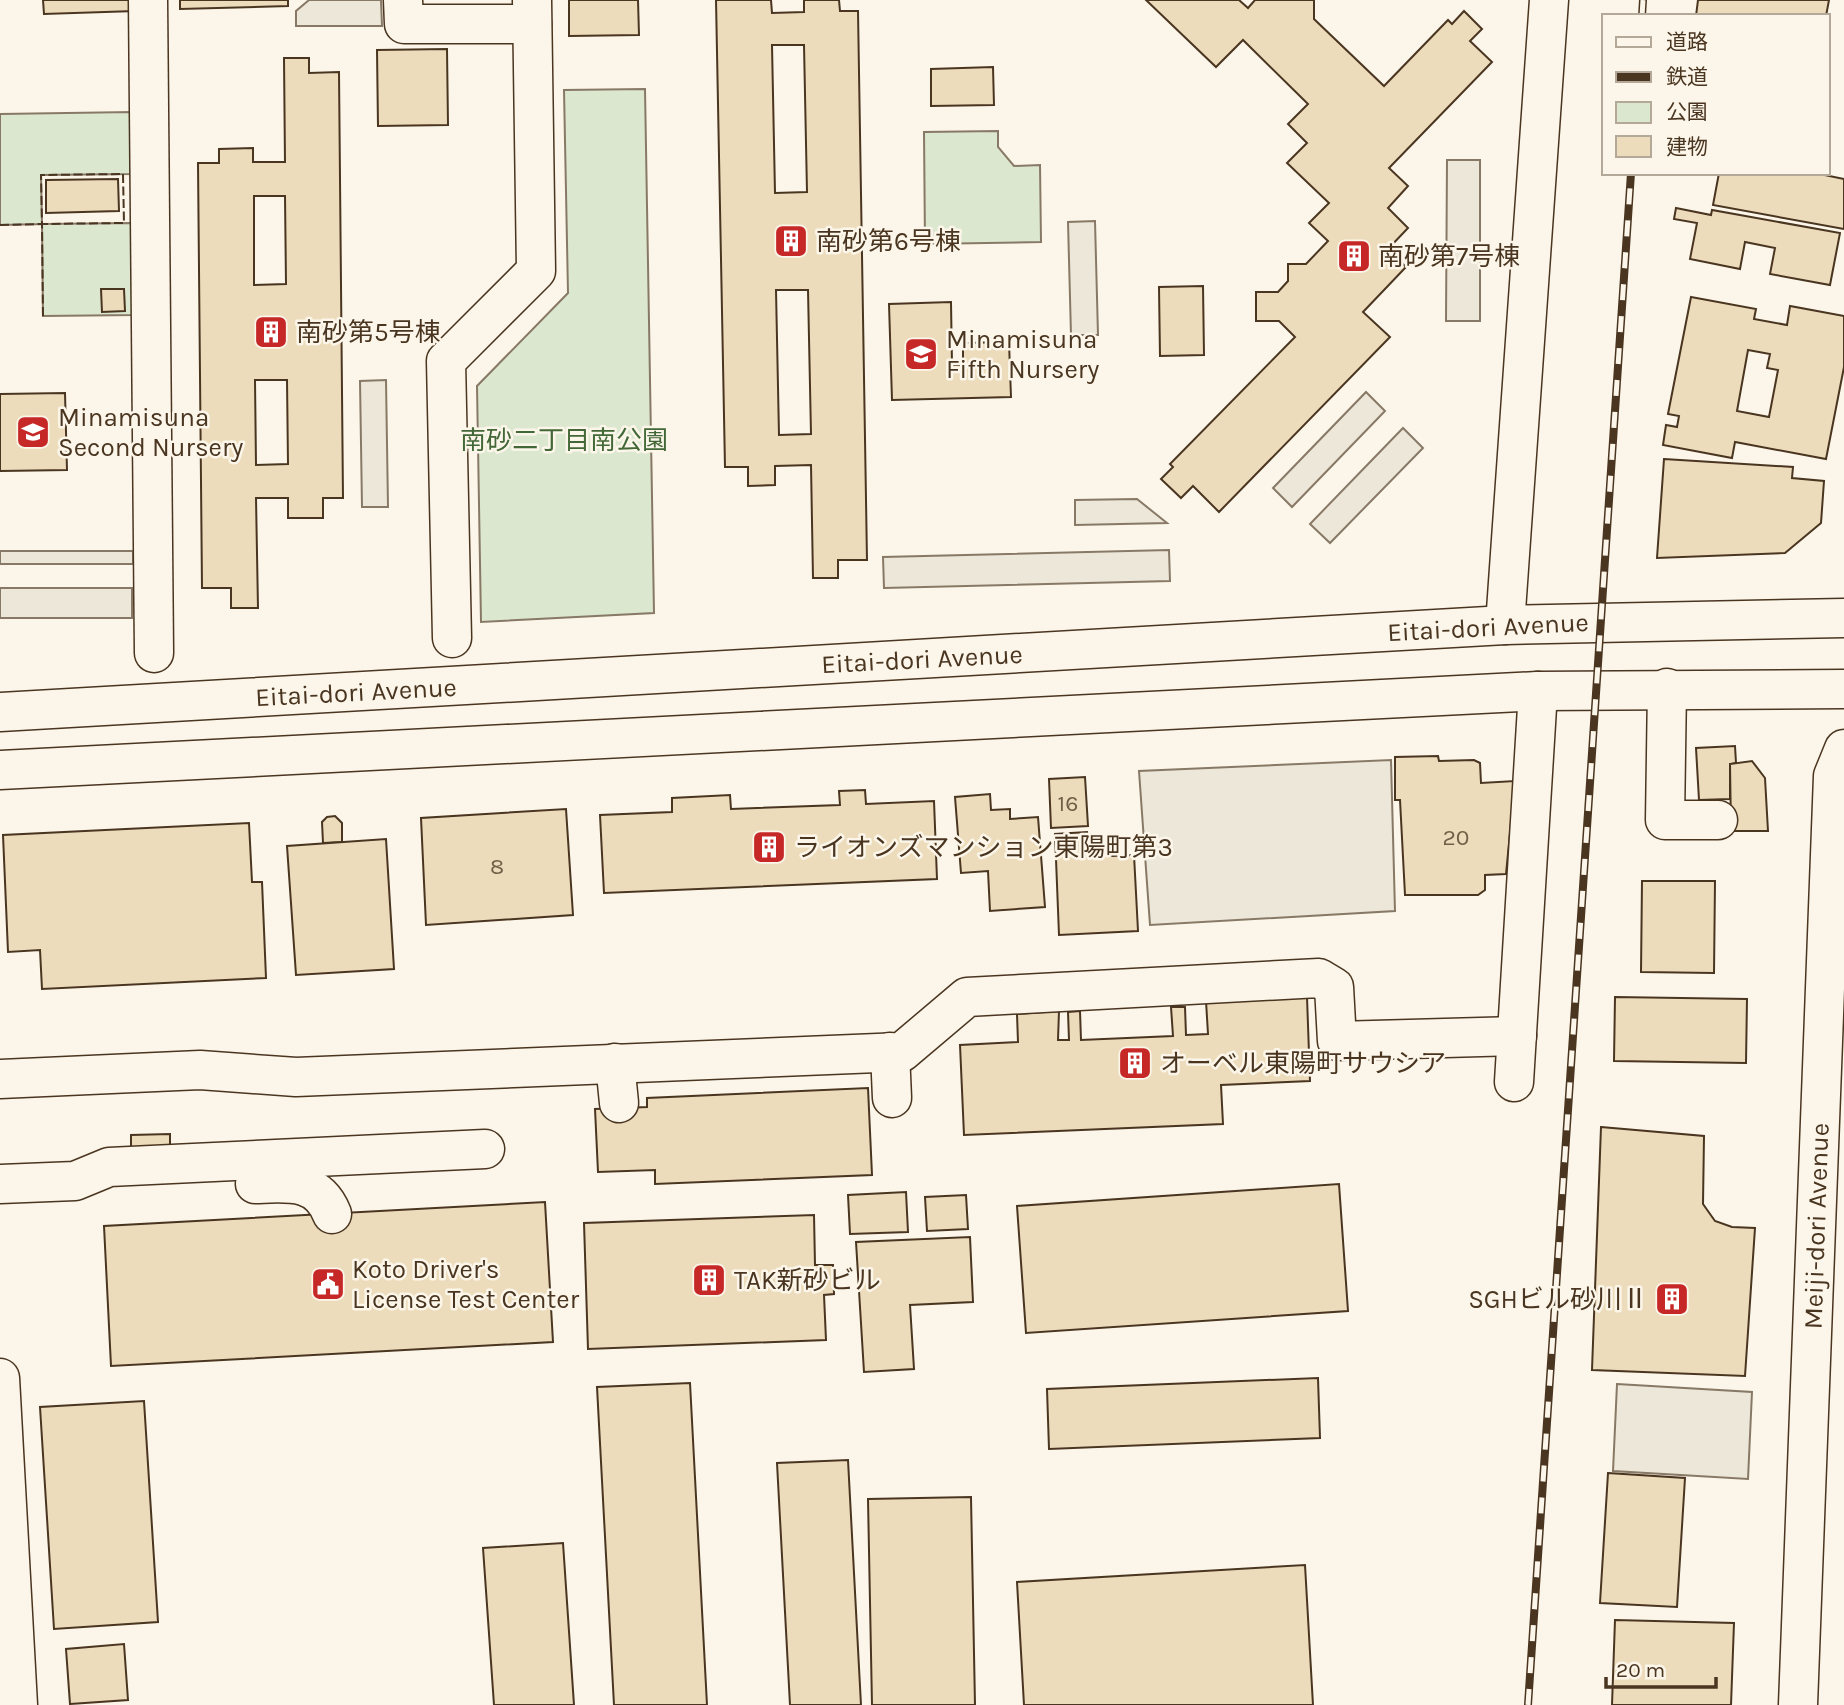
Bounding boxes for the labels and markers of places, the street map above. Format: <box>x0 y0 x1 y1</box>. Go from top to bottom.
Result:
building icon: 南砂第6号棟 <box>772 222 810 260</box>
place label: 南砂第6号棟 <box>816 226 961 257</box>
building icon: 南砂第7号棟 <box>1335 237 1373 275</box>
place label: 南砂第7号棟 <box>1378 241 1520 272</box>
building icon: 南砂第5号棟 <box>252 313 290 351</box>
place label: 南砂第5号棟 <box>296 317 441 348</box>
place label: Minamisuna Fifth Nursery <box>946 324 1099 385</box>
school or university icon: Minamisuna Fifth Nursery <box>902 335 940 373</box>
place label: Minamisuna Second Nursery <box>58 402 243 463</box>
school or university icon: Minamisuna Second Nursery <box>14 413 52 451</box>
building icon: ライオンズマンション東陽町第3 <box>750 828 788 866</box>
place label: ライオンズマンション東陽町第3 <box>794 832 1173 863</box>
building icon: オーベル東陽町サウシア <box>1116 1044 1154 1082</box>
place label: オーベル東陽町サウシア <box>1160 1048 1446 1079</box>
place label: Koto Driver's License Test Center <box>352 1254 580 1315</box>
building icon: TAK新砂ビル <box>690 1261 728 1299</box>
public building icon: Koto Driver's License Test Center <box>309 1265 347 1303</box>
place label: TAK新砂ビル <box>734 1265 881 1296</box>
building icon: SGHビル砂川Ⅱ <box>1653 1280 1691 1318</box>
place label: SGHビル砂川Ⅱ <box>1468 1284 1648 1315</box>

